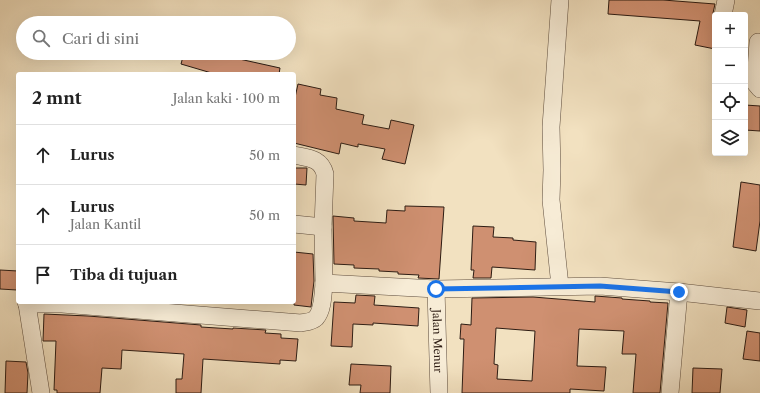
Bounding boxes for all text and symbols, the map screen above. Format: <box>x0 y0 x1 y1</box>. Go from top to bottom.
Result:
map controls <box>712 12 748 156</box>
button: + <box>712 12 748 48</box>
search box <box>16 16 296 60</box>
icon: search <box>30 27 52 49</box>
text: Cari di sini <box>62 29 139 48</box>
button: − <box>712 48 748 84</box>
button: locate <box>712 84 748 120</box>
text: 2 mnt <box>32 88 82 108</box>
text: Jalan kaki · 100 m <box>173 90 280 106</box>
button: layers <box>712 120 748 156</box>
icon: ahead <box>32 144 54 166</box>
text: Lurus <box>70 145 115 164</box>
text: 50 m <box>249 147 280 163</box>
text: Lurus <box>70 197 115 216</box>
icon: ahead <box>32 204 54 226</box>
text: 50 m <box>249 207 280 223</box>
text: Jalan Kantil <box>70 216 141 232</box>
icon: arrive <box>32 264 54 286</box>
text: Tiba di tujuan <box>70 265 178 284</box>
route start <box>427 280 445 298</box>
route end <box>670 283 688 301</box>
street label: Jalan Menur <box>430 307 445 373</box>

